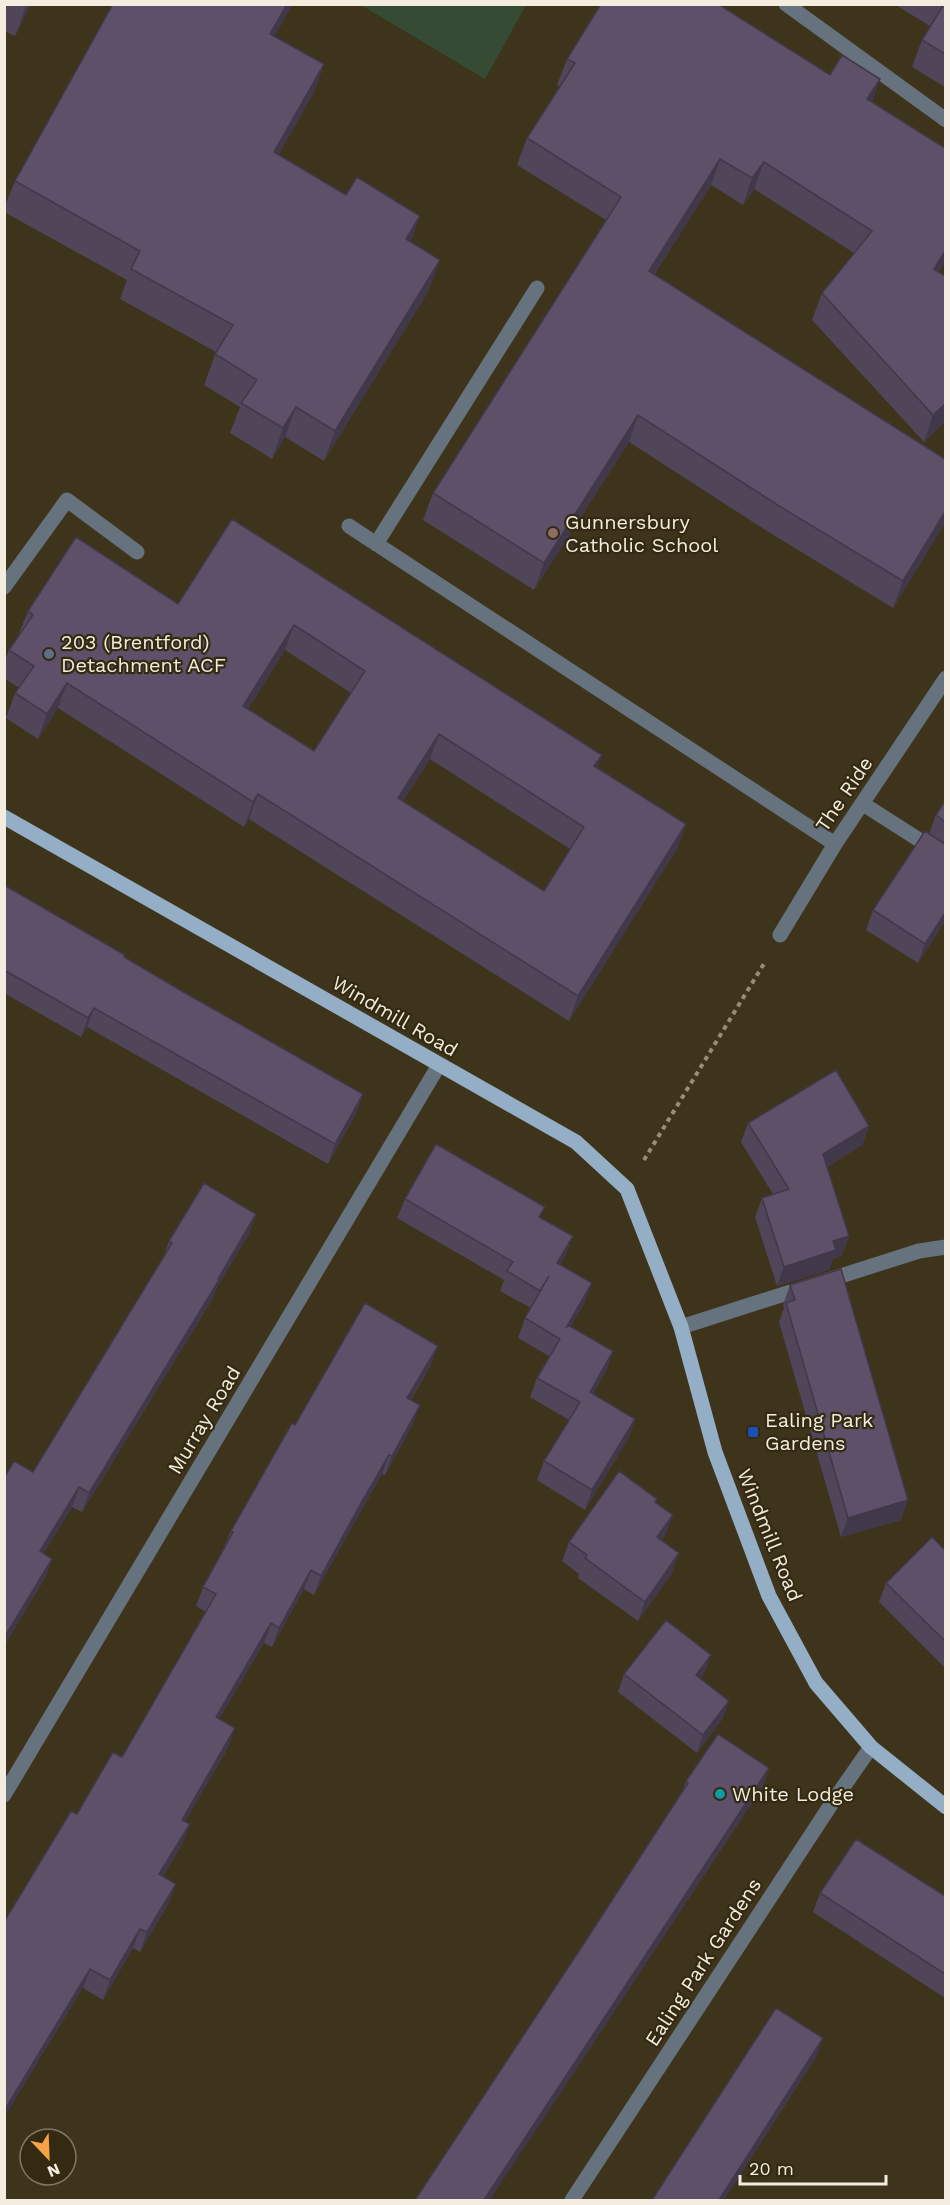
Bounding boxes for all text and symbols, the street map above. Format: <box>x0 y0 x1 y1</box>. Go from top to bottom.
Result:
place label: Gunnersbury Catholic School <box>565 510 718 557</box>
marker: Gunnersbury Catholic School <box>546 526 560 540</box>
place label: 203 (Brentford) Detachment ACF <box>61 630 226 677</box>
marker: 203 (Brentford) Detachment ACF <box>42 647 56 661</box>
street label: The Ride <box>810 752 878 836</box>
street label: Windmill Road <box>328 970 462 1062</box>
street label: Murray Road <box>162 1362 246 1478</box>
place label: Ealing Park Gardens <box>765 1408 873 1455</box>
marker: Ealing Park Gardens <box>746 1425 760 1439</box>
street label: Windmill Road <box>732 1465 808 1605</box>
place label: White Lodge <box>732 1782 854 1806</box>
marker: White Lodge <box>713 1787 727 1801</box>
street label: Ealing Park Gardens <box>640 1874 766 2050</box>
north arrow <box>18 2127 78 2187</box>
scale bar <box>740 2148 886 2186</box>
text: 20 m <box>749 2158 794 2179</box>
text: N <box>44 2159 63 2181</box>

